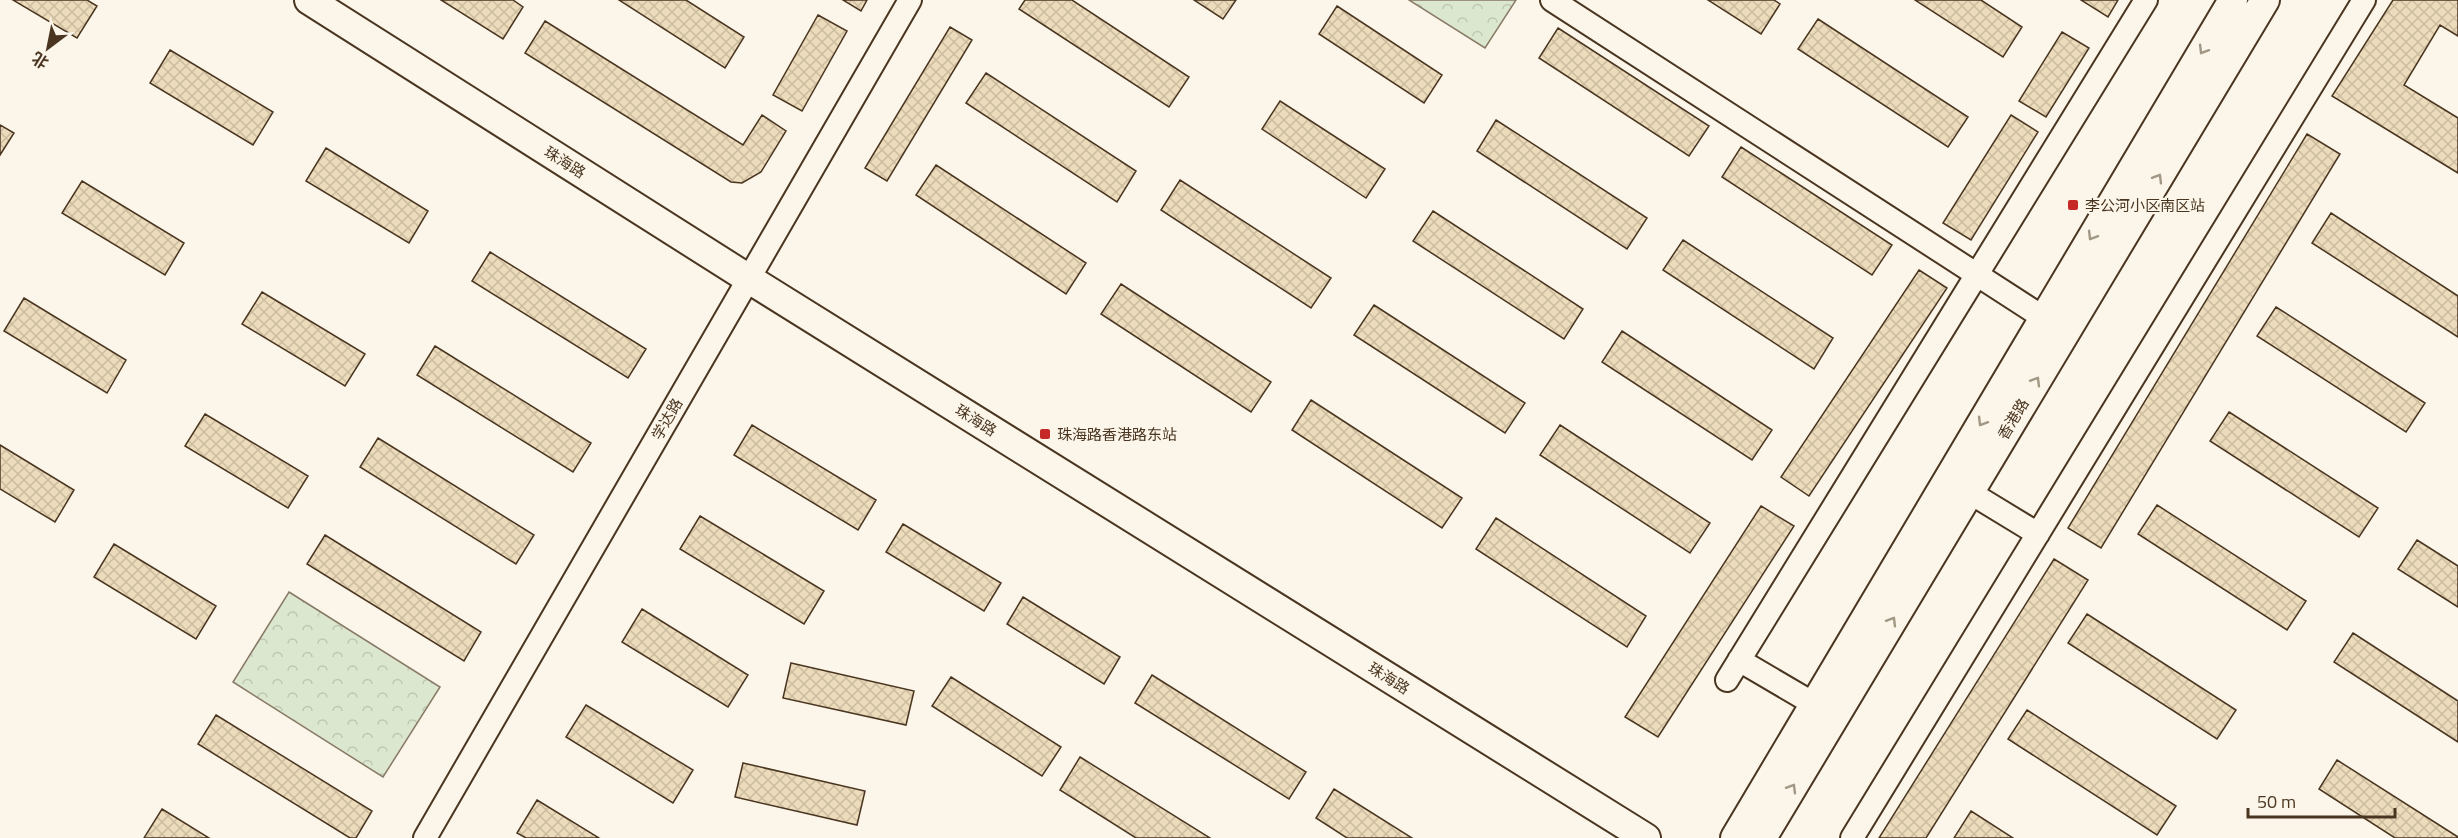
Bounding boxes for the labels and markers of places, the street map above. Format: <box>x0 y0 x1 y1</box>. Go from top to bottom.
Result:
place label: 李公河小区南区站 <box>2085 194 2205 217</box>
marker: 李公河小区南区站 <box>2066 198 2080 212</box>
place label: 珠海路香港路东站 <box>1057 423 1177 446</box>
marker: 珠海路香港路东站 <box>1038 427 1052 441</box>

